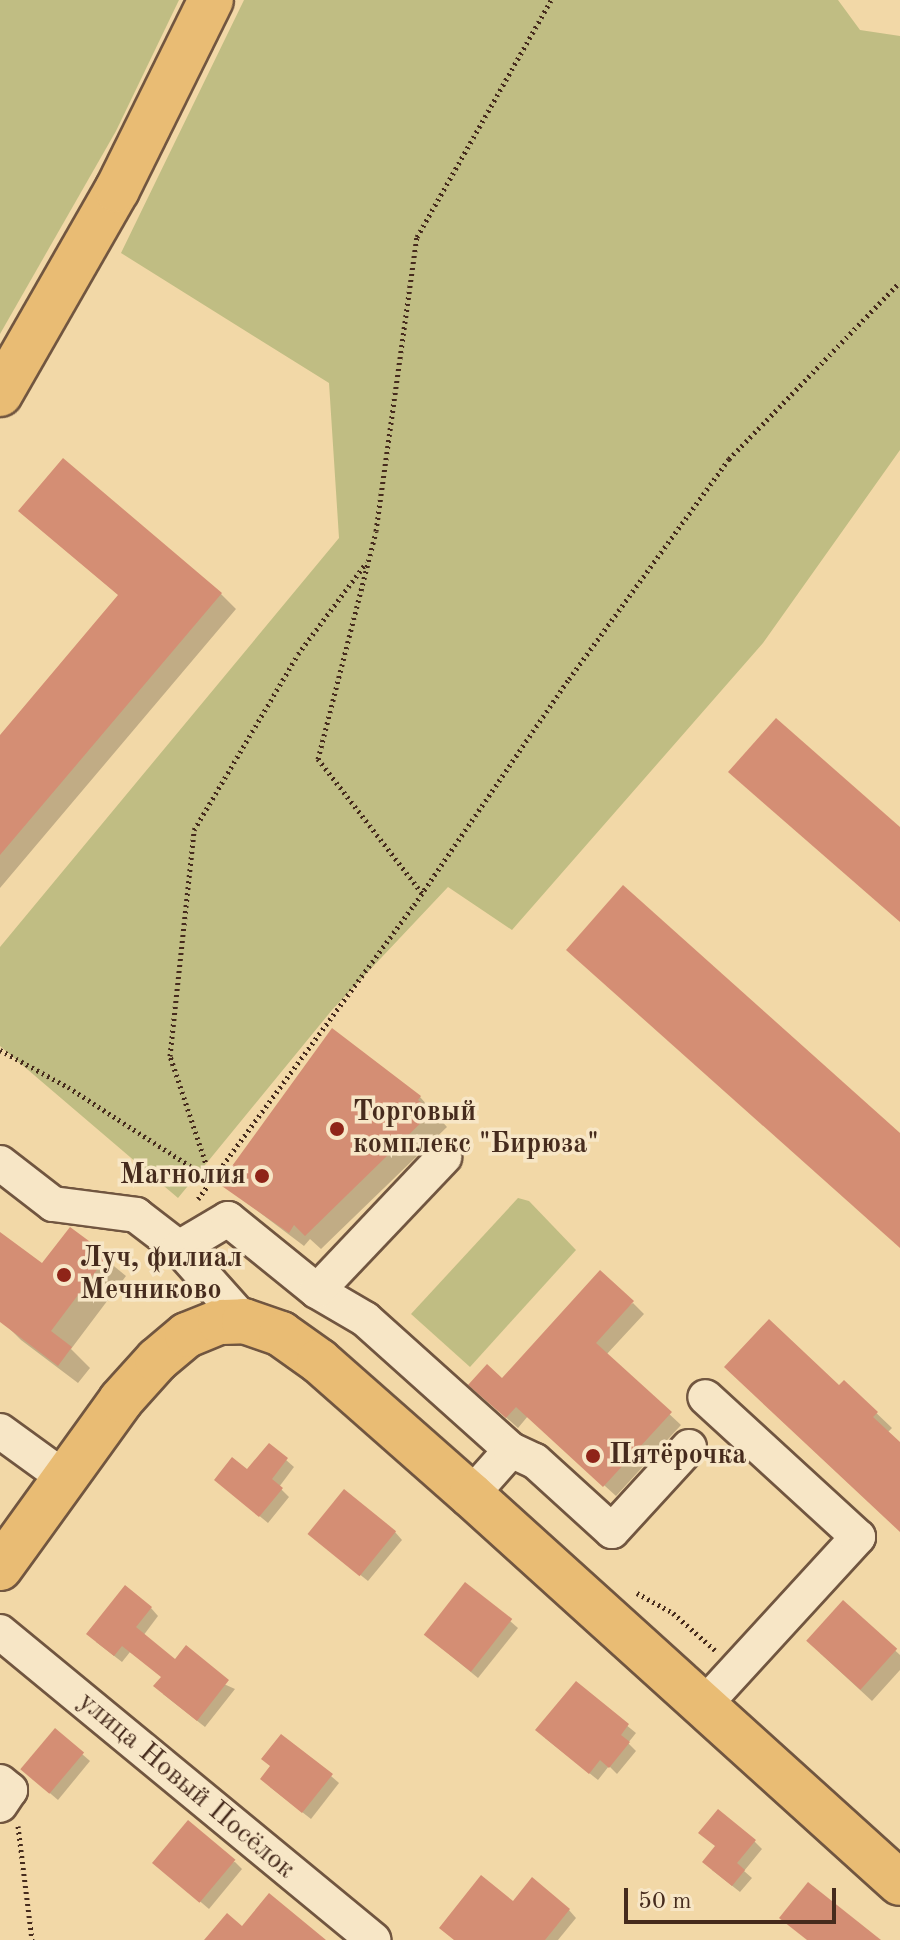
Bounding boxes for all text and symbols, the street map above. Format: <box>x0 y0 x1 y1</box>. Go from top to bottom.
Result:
place label: Торговый комплекс "Бирюза" <box>353 1096 599 1162</box>
marker: Торговый комплекс "Бирюза" <box>328 1120 346 1138</box>
place label: Магнолия <box>120 1159 246 1193</box>
marker: Магнолия <box>253 1167 271 1185</box>
place label: Луч, филиал Мечниково <box>80 1242 242 1308</box>
marker: Луч, филиал Мечниково <box>55 1266 73 1284</box>
place label: Пятёрочка <box>609 1439 746 1473</box>
marker: Пятёрочка <box>584 1447 602 1465</box>
street label: улица Новый Посёлок <box>71 1685 301 1887</box>
scale bar <box>628 1872 840 1922</box>
text: 50 m <box>638 1890 692 1914</box>

